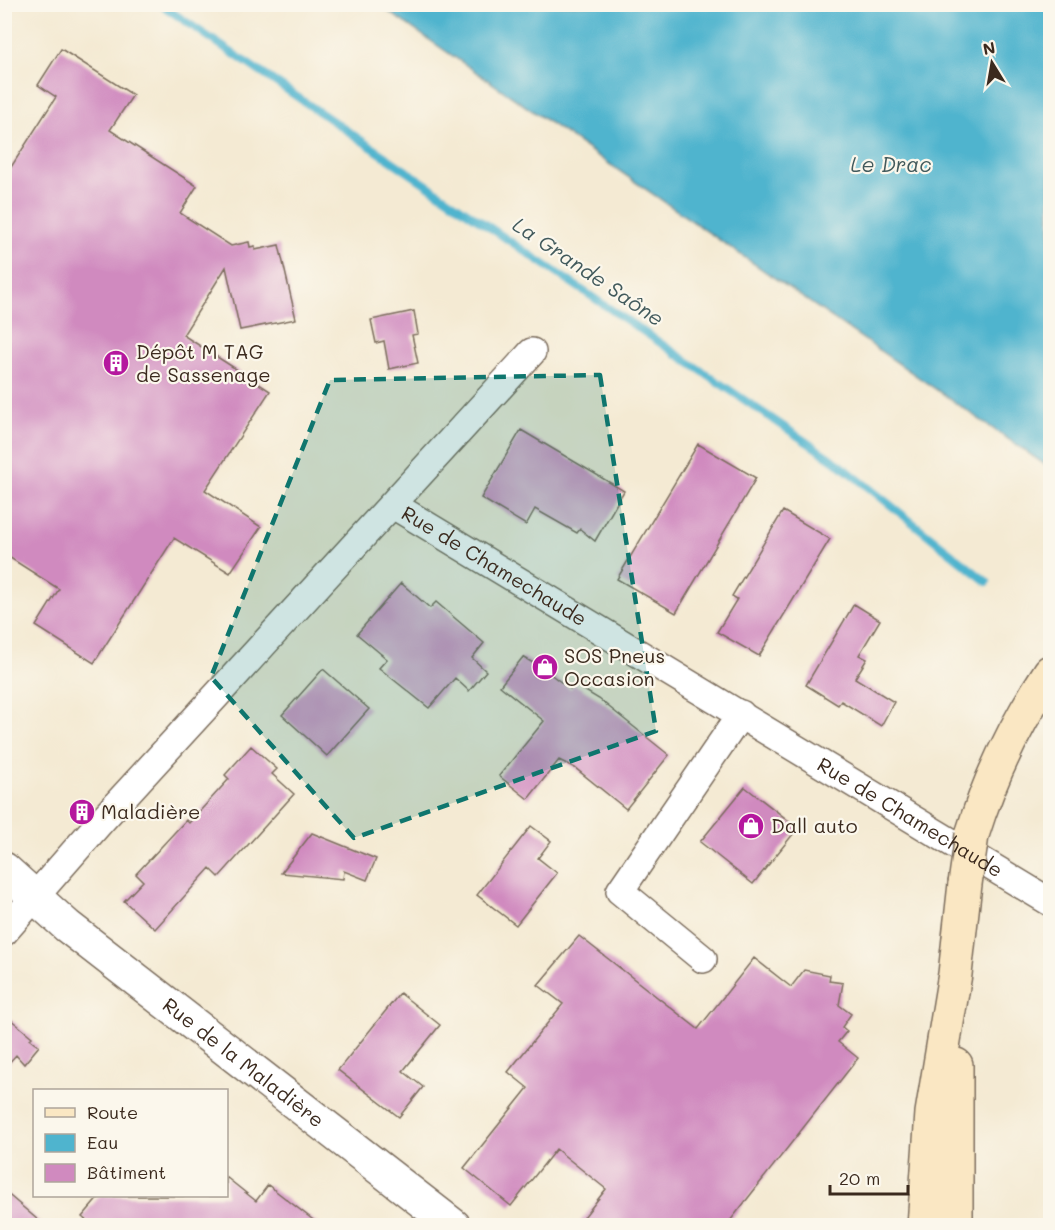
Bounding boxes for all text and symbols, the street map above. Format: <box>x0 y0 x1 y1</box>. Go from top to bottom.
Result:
north arrow <box>962 33 1022 93</box>
text: N <box>981 36 997 59</box>
water label: Le Drac <box>850 150 932 177</box>
water label: La Grande Saône <box>508 210 670 331</box>
place label: Dépôt M TAG de Sassenage <box>136 338 271 387</box>
building icon: Dépôt M TAG de Sassenage <box>101 348 131 378</box>
street label: Rue de Chamechaude <box>397 499 592 631</box>
place label: SOS Pneus Occasion <box>564 642 665 691</box>
shop icon: SOS Pneus Occasion <box>530 652 560 682</box>
street label: Rue de Chamechaude <box>813 751 1008 882</box>
building icon: Maladière <box>67 797 97 827</box>
place label: Maladière <box>101 798 200 824</box>
shop icon: Dall auto <box>736 811 766 841</box>
place label: Dall auto <box>771 812 858 838</box>
street label: Rue de la Maladière <box>158 991 330 1133</box>
legend <box>33 1089 228 1197</box>
text: Route <box>87 1100 138 1124</box>
text: Eau <box>87 1130 118 1154</box>
scale bar <box>830 1158 908 1196</box>
text: Bâtiment <box>87 1160 166 1184</box>
text: 20 m <box>839 1166 880 1190</box>

